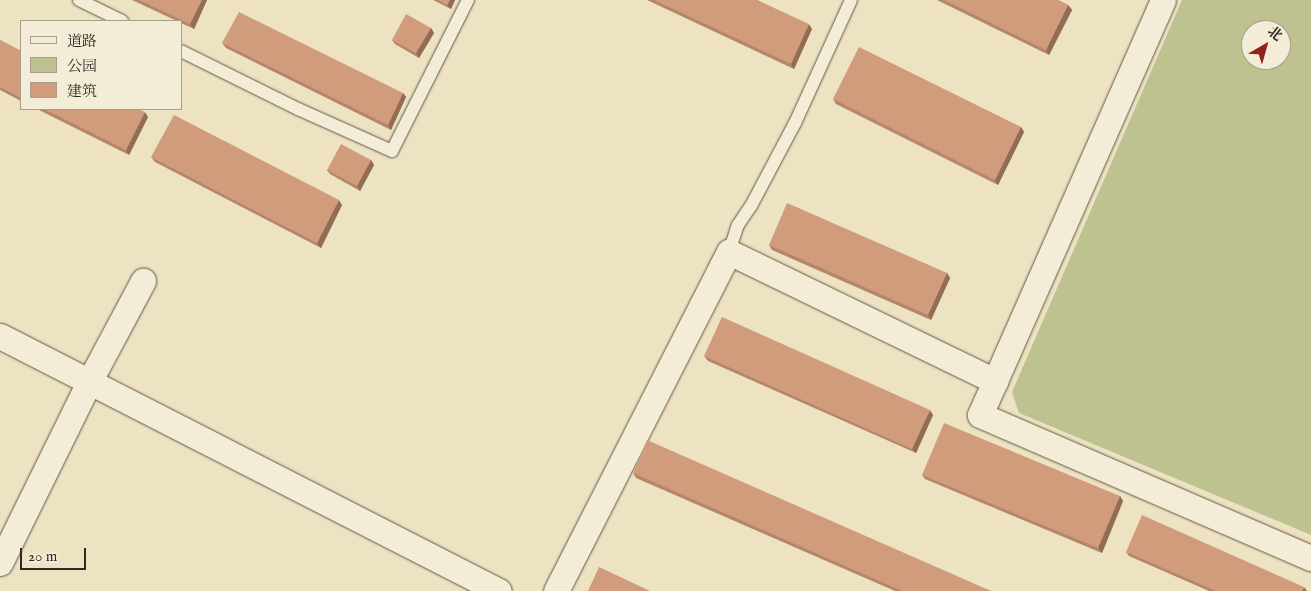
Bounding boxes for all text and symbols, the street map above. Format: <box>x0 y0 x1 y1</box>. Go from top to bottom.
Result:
legend <box>20 20 182 110</box>
north arrow <box>1241 20 1291 70</box>
text: 北 <box>1264 23 1286 45</box>
text: 道路 <box>67 32 97 51</box>
text: 公园 <box>67 57 97 76</box>
text: 建筑 <box>67 82 97 101</box>
scale bar <box>22 538 89 570</box>
text: 20 m <box>28 547 57 566</box>

